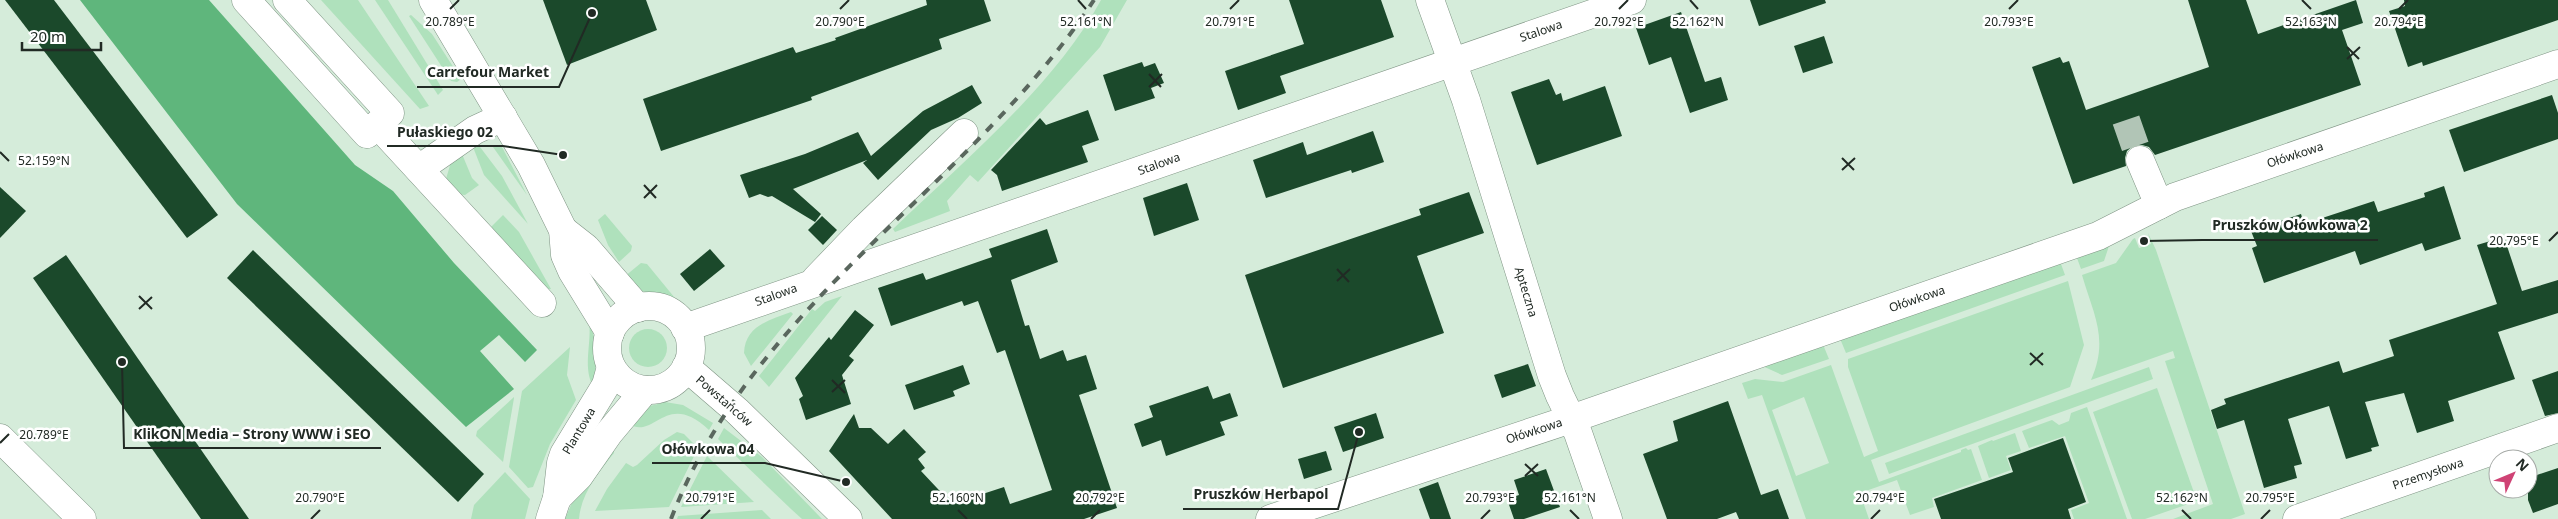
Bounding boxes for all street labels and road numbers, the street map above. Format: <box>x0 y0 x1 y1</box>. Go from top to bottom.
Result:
street label: Stalowa <box>1517 15 1564 46</box>
street label: Ołówkowa <box>2264 137 2325 172</box>
street label: Stalowa <box>1135 148 1182 179</box>
street label: Apteczna <box>1511 265 1542 319</box>
street label: Stalowa <box>752 279 799 310</box>
street label: Ołówkowa <box>1886 281 1947 316</box>
street label: Powstańców <box>692 371 757 430</box>
street label: Plantowa <box>558 404 599 457</box>
street label: Ołówkowa <box>1503 413 1564 448</box>
street label: Przemysłowa <box>2390 453 2466 494</box>

